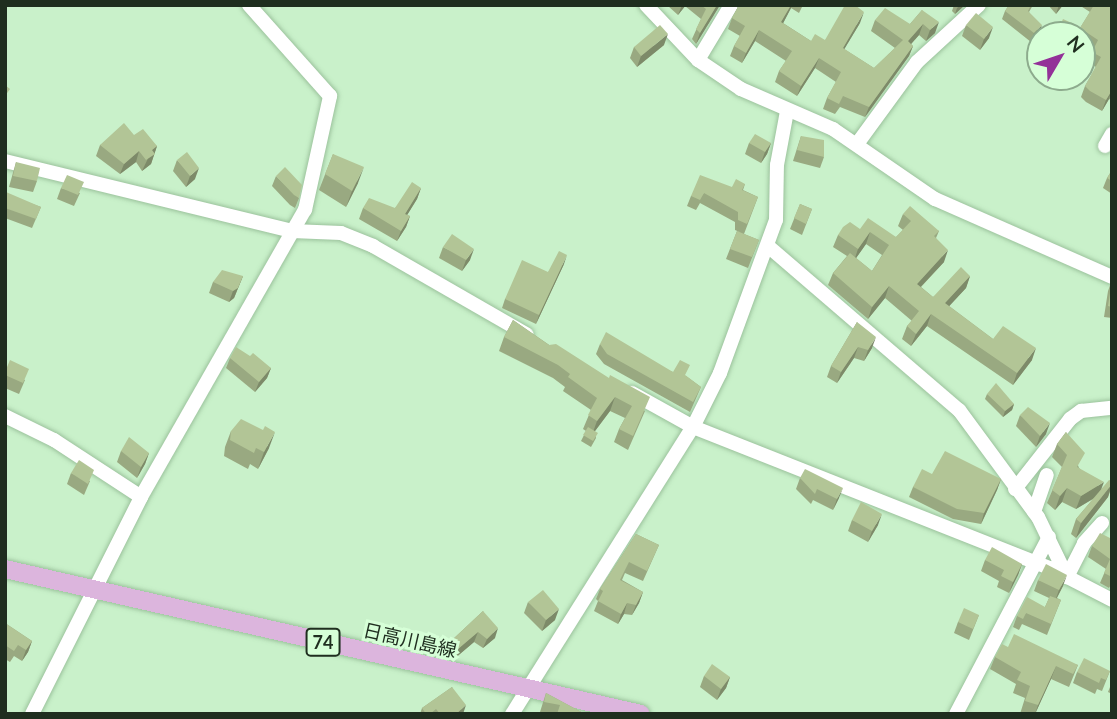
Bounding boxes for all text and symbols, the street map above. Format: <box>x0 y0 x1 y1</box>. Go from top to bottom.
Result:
north arrow <box>1026 21 1096 91</box>
text: N <box>1063 31 1090 57</box>
street label: 日高川島線 <box>361 618 459 662</box>
road number: 74 <box>306 628 340 656</box>

